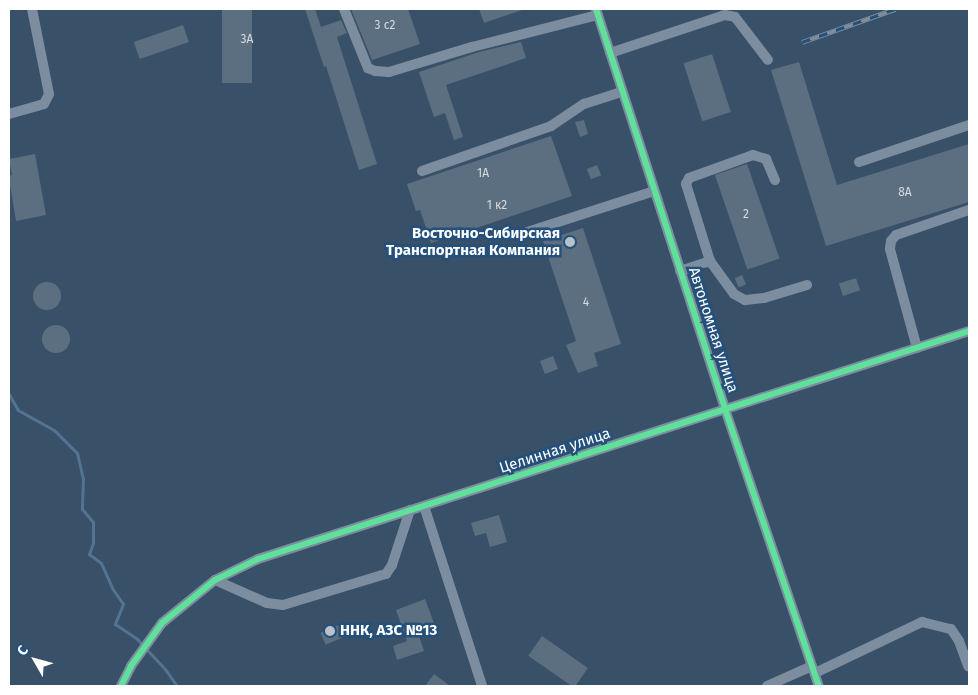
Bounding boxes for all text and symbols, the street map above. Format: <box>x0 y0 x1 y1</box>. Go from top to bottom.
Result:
house number: 3 с2 <box>375 19 395 33</box>
house number: 3А <box>241 33 253 47</box>
house number: 1А <box>477 167 489 181</box>
house number: 8А <box>898 186 912 200</box>
house number: 1 к2 <box>487 199 507 213</box>
house number: 2 <box>743 208 749 222</box>
place label: Восточно-Сибирская Транспортная Компания <box>386 224 560 259</box>
marker: Восточно-Сибирская Транспортная Компания <box>564 236 576 248</box>
street label: Автономная улица <box>684 265 742 395</box>
house number: 4 <box>583 296 589 310</box>
street label: Целинная улица <box>497 425 613 477</box>
place label: ННК, АЗС №13 <box>340 622 437 640</box>
marker: ННК, АЗС №13 <box>324 625 336 637</box>
north arrow <box>10 635 60 685</box>
text: С <box>14 642 32 659</box>

